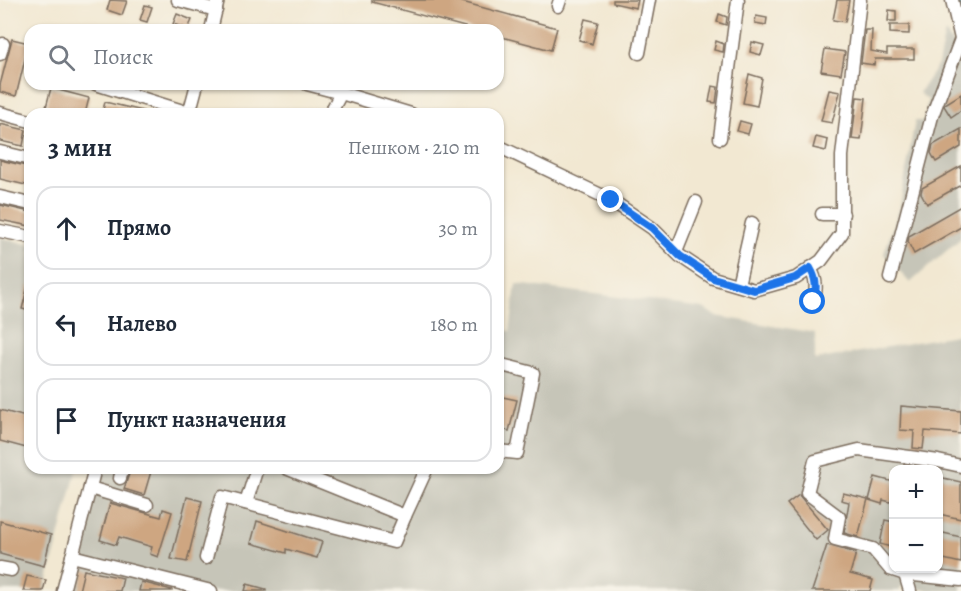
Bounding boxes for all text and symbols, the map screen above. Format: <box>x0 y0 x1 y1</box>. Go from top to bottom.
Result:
search box <box>24 24 504 90</box>
icon: search <box>45 41 78 74</box>
text: Поиск <box>93 42 153 72</box>
text: 3 мин <box>48 130 112 165</box>
text: Пешком · 210 m <box>348 134 480 161</box>
route end <box>597 186 623 212</box>
icon: ahead <box>50 212 83 245</box>
text: Прямо <box>107 213 171 243</box>
text: 30 m <box>438 215 478 242</box>
route start <box>799 288 825 314</box>
icon: left <box>50 308 83 341</box>
text: Налево <box>107 309 177 339</box>
text: 180 m <box>430 311 478 338</box>
icon: arrive <box>50 404 83 437</box>
text: Пункт назначения <box>107 405 286 435</box>
map controls <box>889 465 943 573</box>
button: + <box>889 465 943 519</box>
button: − <box>889 519 943 573</box>

